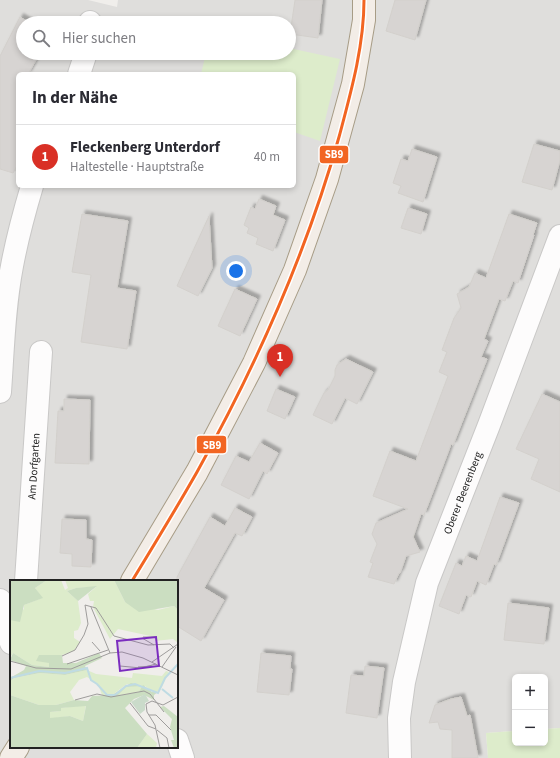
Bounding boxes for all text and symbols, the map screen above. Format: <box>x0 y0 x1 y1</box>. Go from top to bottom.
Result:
search box <box>16 16 296 60</box>
icon: search <box>30 27 52 49</box>
text: Hier suchen <box>62 28 136 49</box>
text: In der Nähe <box>32 86 118 110</box>
text: Fleckenberg Unterdorf <box>70 137 220 158</box>
line badge: SB9 <box>319 145 349 164</box>
text: SB9 <box>325 147 343 162</box>
text: 1 <box>42 148 48 166</box>
text: 40 m <box>254 148 280 166</box>
text: Haltestelle · Hauptstraße <box>70 158 204 176</box>
your location <box>226 261 246 281</box>
pin: 1 <box>267 344 293 377</box>
street label: Am Dorfgarten <box>24 432 44 500</box>
line badge: SB9 <box>196 435 227 454</box>
text: SB9 <box>203 438 221 453</box>
street label: Oberer Beerenberg <box>440 449 486 536</box>
inset map <box>10 580 178 748</box>
map controls <box>512 674 548 746</box>
button: + <box>512 674 548 710</box>
button: − <box>512 710 548 746</box>

